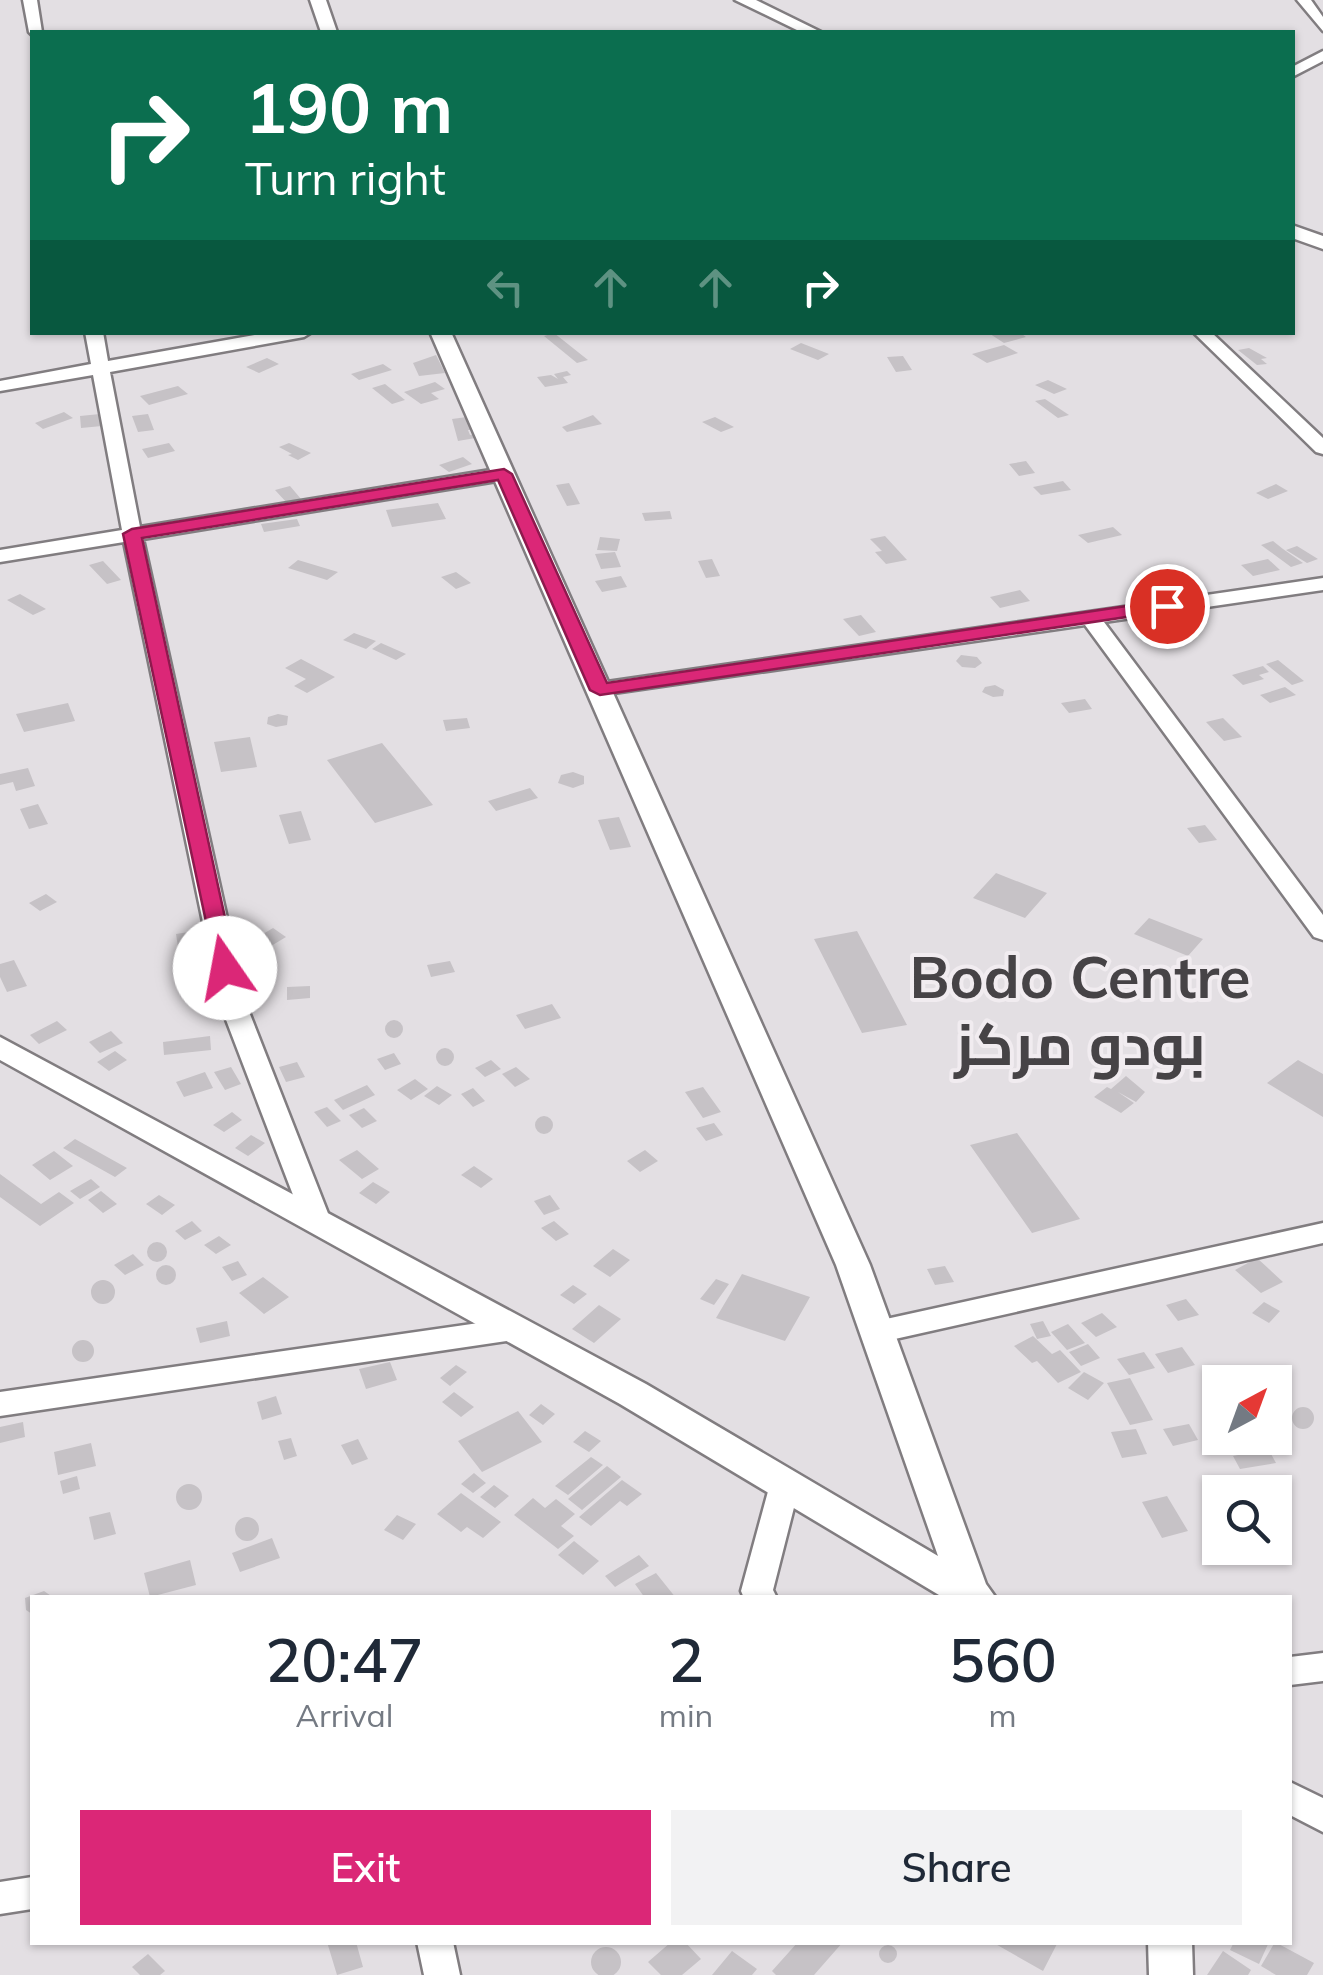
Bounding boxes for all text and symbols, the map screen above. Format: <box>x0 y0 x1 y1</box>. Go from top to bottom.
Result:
text: 190 m <box>245 63 453 151</box>
icon: right <box>80 70 210 200</box>
text: Turn right <box>245 150 446 206</box>
icon: left <box>478 260 533 315</box>
icon: ahead <box>583 260 638 315</box>
icon: ahead <box>688 260 743 315</box>
icon: right <box>793 260 848 315</box>
pin <box>1125 564 1210 649</box>
icon: arrive <box>1140 579 1195 634</box>
position arrow <box>173 916 277 1020</box>
district label: Bodo Centre بودو مركز <box>909 940 1251 1080</box>
north arrow <box>1202 1365 1292 1455</box>
map controls <box>1202 1365 1292 1565</box>
button: search <box>1202 1475 1292 1565</box>
text: 20:47 <box>265 1622 424 1697</box>
text: 2 <box>668 1622 704 1697</box>
text: 560 <box>949 1622 1057 1697</box>
text: Arrival <box>296 1695 393 1735</box>
text: min <box>659 1695 713 1735</box>
text: m <box>989 1695 1017 1735</box>
button: Exit <box>80 1810 651 1925</box>
button: Share <box>671 1810 1242 1925</box>

